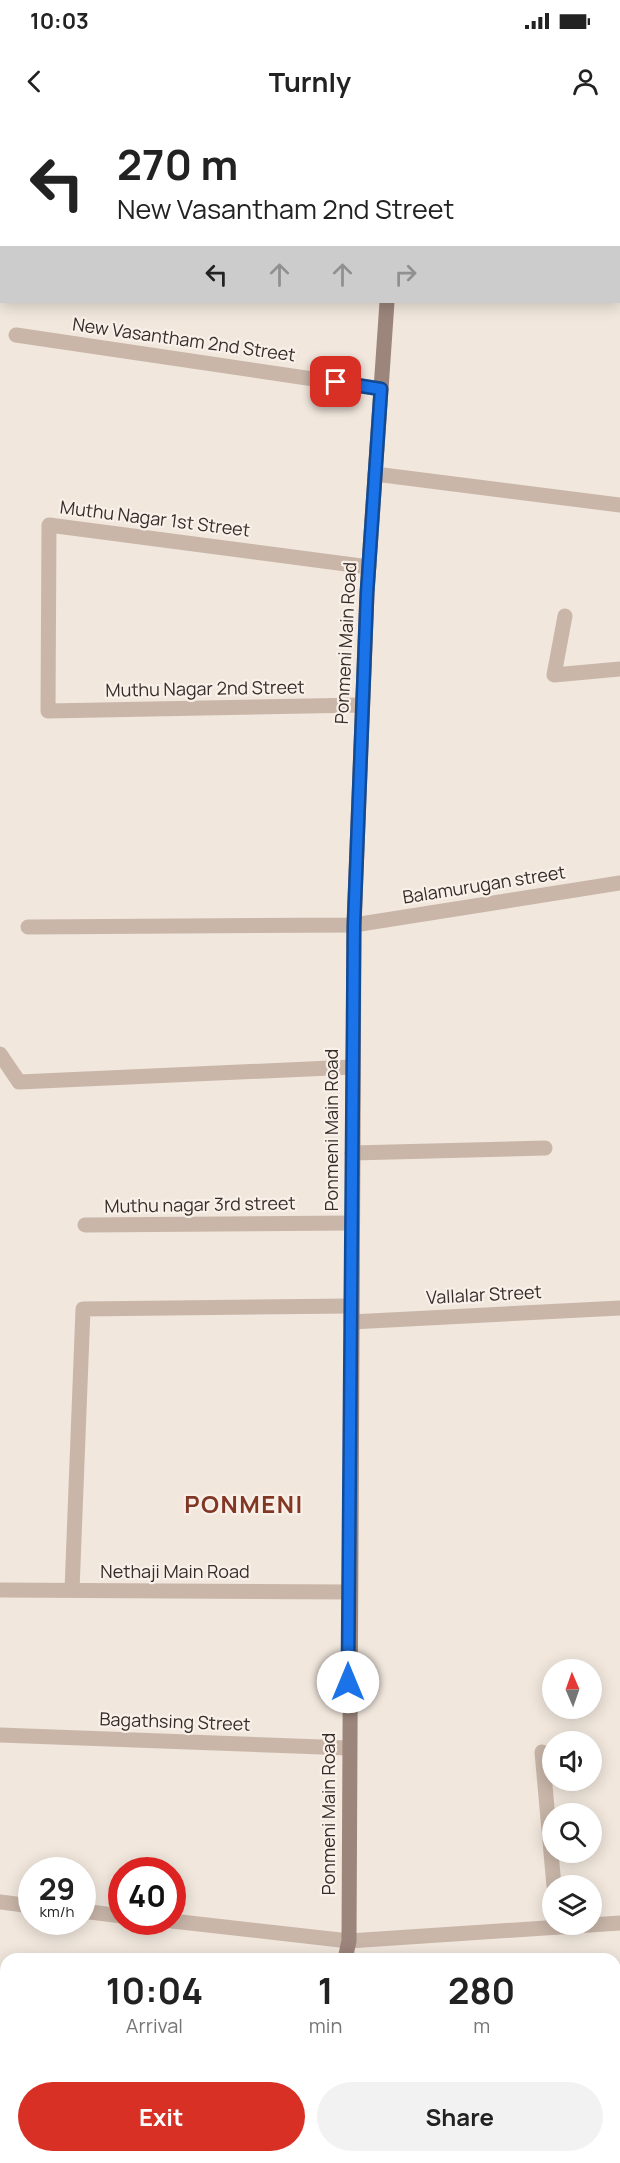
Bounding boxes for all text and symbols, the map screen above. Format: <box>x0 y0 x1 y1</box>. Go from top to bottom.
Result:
text: 10:03 <box>30 6 89 36</box>
text: Turnly <box>269 63 351 100</box>
icon: back <box>18 65 51 98</box>
icon: person <box>569 65 602 98</box>
text: 270 m <box>117 135 238 193</box>
icon: left <box>18 144 96 222</box>
text: New Vasantham 2nd Street <box>117 190 454 227</box>
icon: left <box>200 258 233 291</box>
icon: ahead <box>263 258 296 291</box>
icon: ahead <box>326 258 359 291</box>
icon: right <box>389 258 422 291</box>
street label: New Vasantham 2nd Street <box>71 311 297 367</box>
pin <box>310 356 361 407</box>
icon: arrive <box>319 365 352 398</box>
street label: Muthu Nagar 1st Street <box>59 494 251 542</box>
street label: Ponmeni Main Road <box>329 561 361 725</box>
street label: Muthu Nagar 2nd Street <box>105 674 305 702</box>
street label: Balamurugan street <box>401 859 567 909</box>
street label: Ponmeni Main Road <box>319 1049 343 1211</box>
street label: Muthu nagar 3rd street <box>104 1190 296 1218</box>
street label: Vallalar Street <box>426 1279 542 1309</box>
district label: PONMENI <box>184 1487 304 1520</box>
street label: Nethaji Main Road <box>100 1559 250 1583</box>
position arrow <box>316 1650 380 1714</box>
north arrow <box>542 1659 602 1719</box>
map controls <box>542 1659 602 1935</box>
street label: Bagathsing Street <box>99 1706 251 1736</box>
button: sound <box>542 1731 602 1791</box>
street label: Ponmeni Main Road <box>316 1733 340 1895</box>
button: search <box>542 1803 602 1863</box>
speed limit sign: 40 <box>108 1857 186 1935</box>
text: 29 <box>39 1868 75 1909</box>
button: layers <box>542 1875 602 1935</box>
text: km/h <box>40 1901 74 1922</box>
text: 10:04 <box>106 1966 203 2015</box>
text: 1 <box>318 1966 333 2015</box>
text: 280 <box>448 1966 515 2015</box>
text: Arrival <box>126 2012 183 2039</box>
text: min <box>309 2012 342 2039</box>
text: m <box>473 2012 490 2039</box>
button: Exit <box>18 2082 305 2151</box>
button: Share <box>317 2082 603 2151</box>

